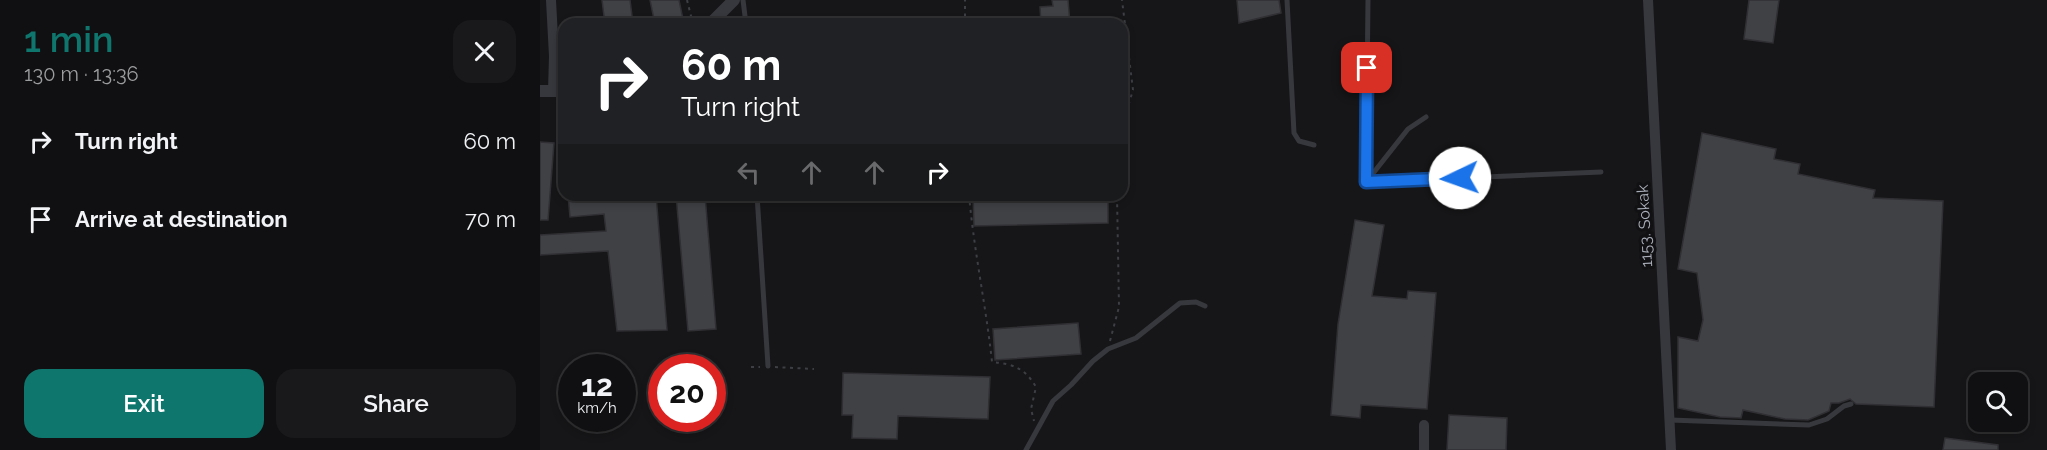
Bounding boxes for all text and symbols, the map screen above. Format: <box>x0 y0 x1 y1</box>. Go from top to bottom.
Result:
text: 1 min <box>24 18 113 60</box>
button: close <box>453 20 516 83</box>
text: 60 m <box>681 41 781 90</box>
icon: right <box>582 42 660 120</box>
pin <box>1341 42 1392 93</box>
icon: arrive <box>1350 51 1383 84</box>
text: 130 m · 13:36 <box>24 62 139 86</box>
text: Turn right <box>681 91 800 122</box>
icon: right <box>24 125 57 158</box>
text: Turn right <box>75 128 178 154</box>
text: 60 m <box>463 128 516 154</box>
position arrow <box>1428 146 1492 210</box>
icon: left <box>732 156 765 189</box>
icon: ahead <box>795 156 828 189</box>
icon: ahead <box>858 156 891 189</box>
icon: right <box>921 156 954 189</box>
street label: 1153. Sokak <box>1633 184 1656 268</box>
icon: arrive <box>24 203 57 236</box>
text: Arrive at destination <box>75 206 288 232</box>
text: 70 m <box>465 206 516 232</box>
speed limit sign: 20 <box>648 354 726 432</box>
text: 12 <box>581 368 613 403</box>
button: Exit <box>24 369 264 438</box>
button: Share <box>276 369 516 438</box>
map controls <box>1968 372 2028 432</box>
button: search <box>1968 372 2028 432</box>
text: km/h <box>577 399 617 417</box>

